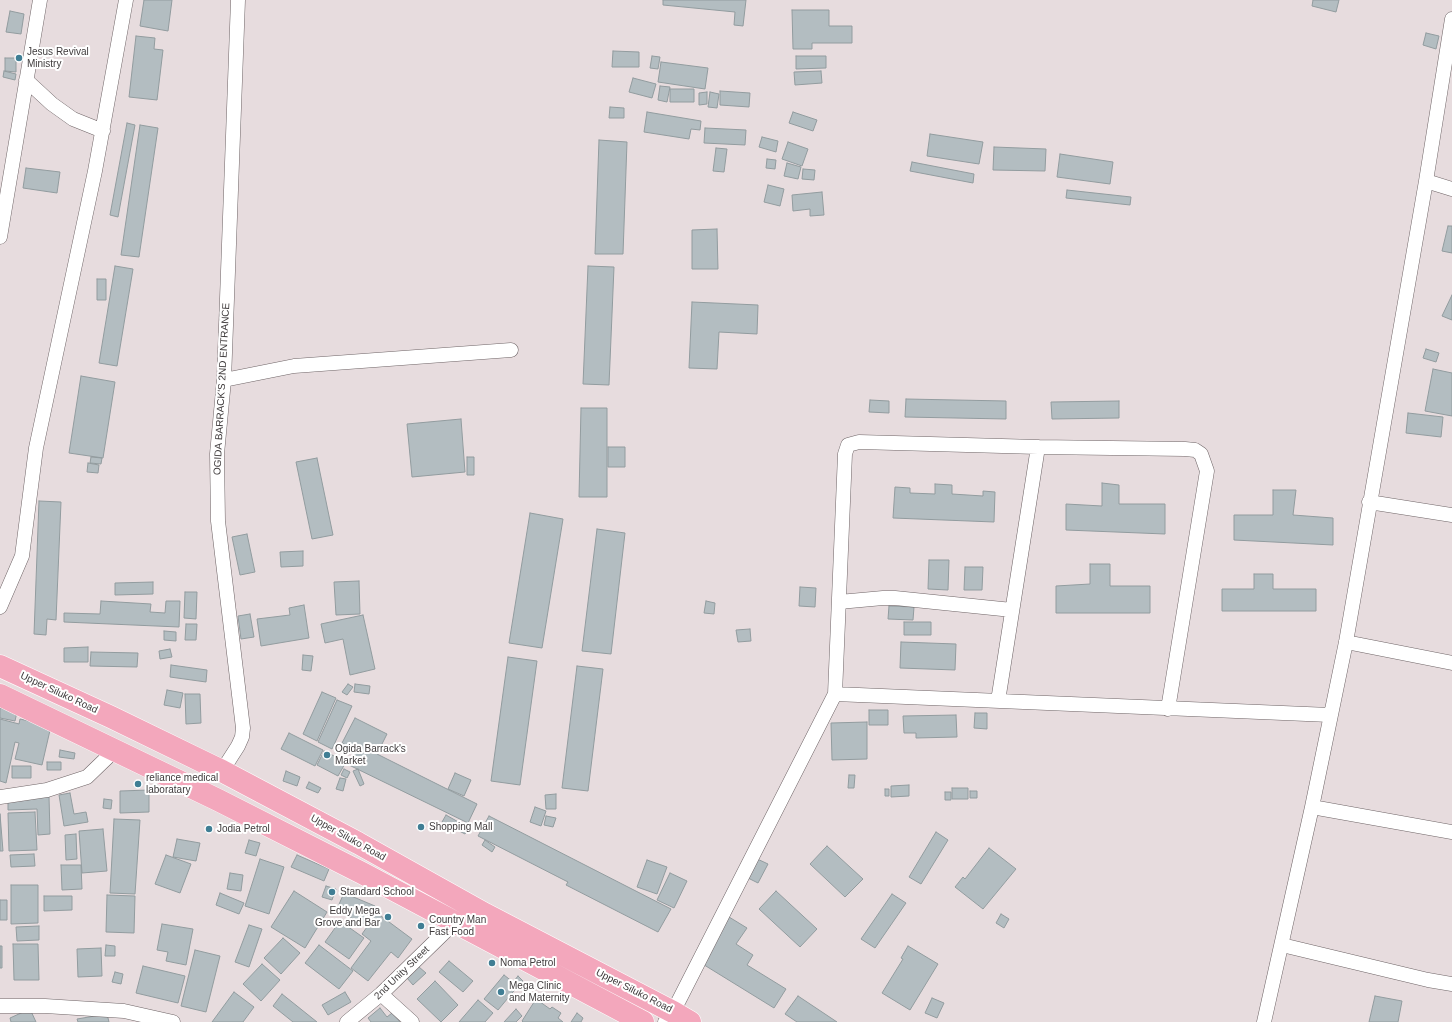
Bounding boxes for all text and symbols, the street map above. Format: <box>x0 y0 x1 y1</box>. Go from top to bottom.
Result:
place label: Jesus Revival Ministry <box>27 46 89 70</box>
marker: Jesus Revival Ministry <box>14 53 24 63</box>
street label: OGIDA BARRACK'S 2ND ENTRANCE <box>211 303 233 475</box>
street label: Upper Siluko Road <box>18 670 100 716</box>
place label: Ogida Barrack's Market <box>335 743 406 766</box>
marker: Ogida Barrack's Market <box>322 750 332 760</box>
place label: reliance medical laboratary <box>146 772 218 796</box>
marker: reliance medical laboratary <box>133 779 143 789</box>
street label: Upper Siluko Road <box>308 812 388 864</box>
place label: Shopping Mall <box>429 821 492 833</box>
marker: Shopping Mall <box>416 822 426 832</box>
place label: Jodia Petrol <box>217 823 270 835</box>
marker: Jodia Petrol <box>204 824 214 834</box>
place label: Standard School <box>340 886 414 898</box>
marker: Standard School <box>327 887 337 897</box>
place label: Eddy Mega Grove and Bar <box>315 905 380 928</box>
marker: Eddy Mega Grove and Bar <box>383 912 393 922</box>
place label: Country Man Fast Food <box>429 914 486 938</box>
marker: Country Man Fast Food <box>416 921 426 931</box>
street label: 2nd Unity Street <box>372 944 432 1002</box>
place label: Noma Petrol <box>500 957 556 969</box>
marker: Noma Petrol <box>487 958 497 968</box>
street label: Upper Siluko Road <box>594 967 674 1015</box>
place label: Mega Clinic and Maternity <box>509 980 570 1004</box>
marker: Mega Clinic and Maternity <box>496 987 506 997</box>

